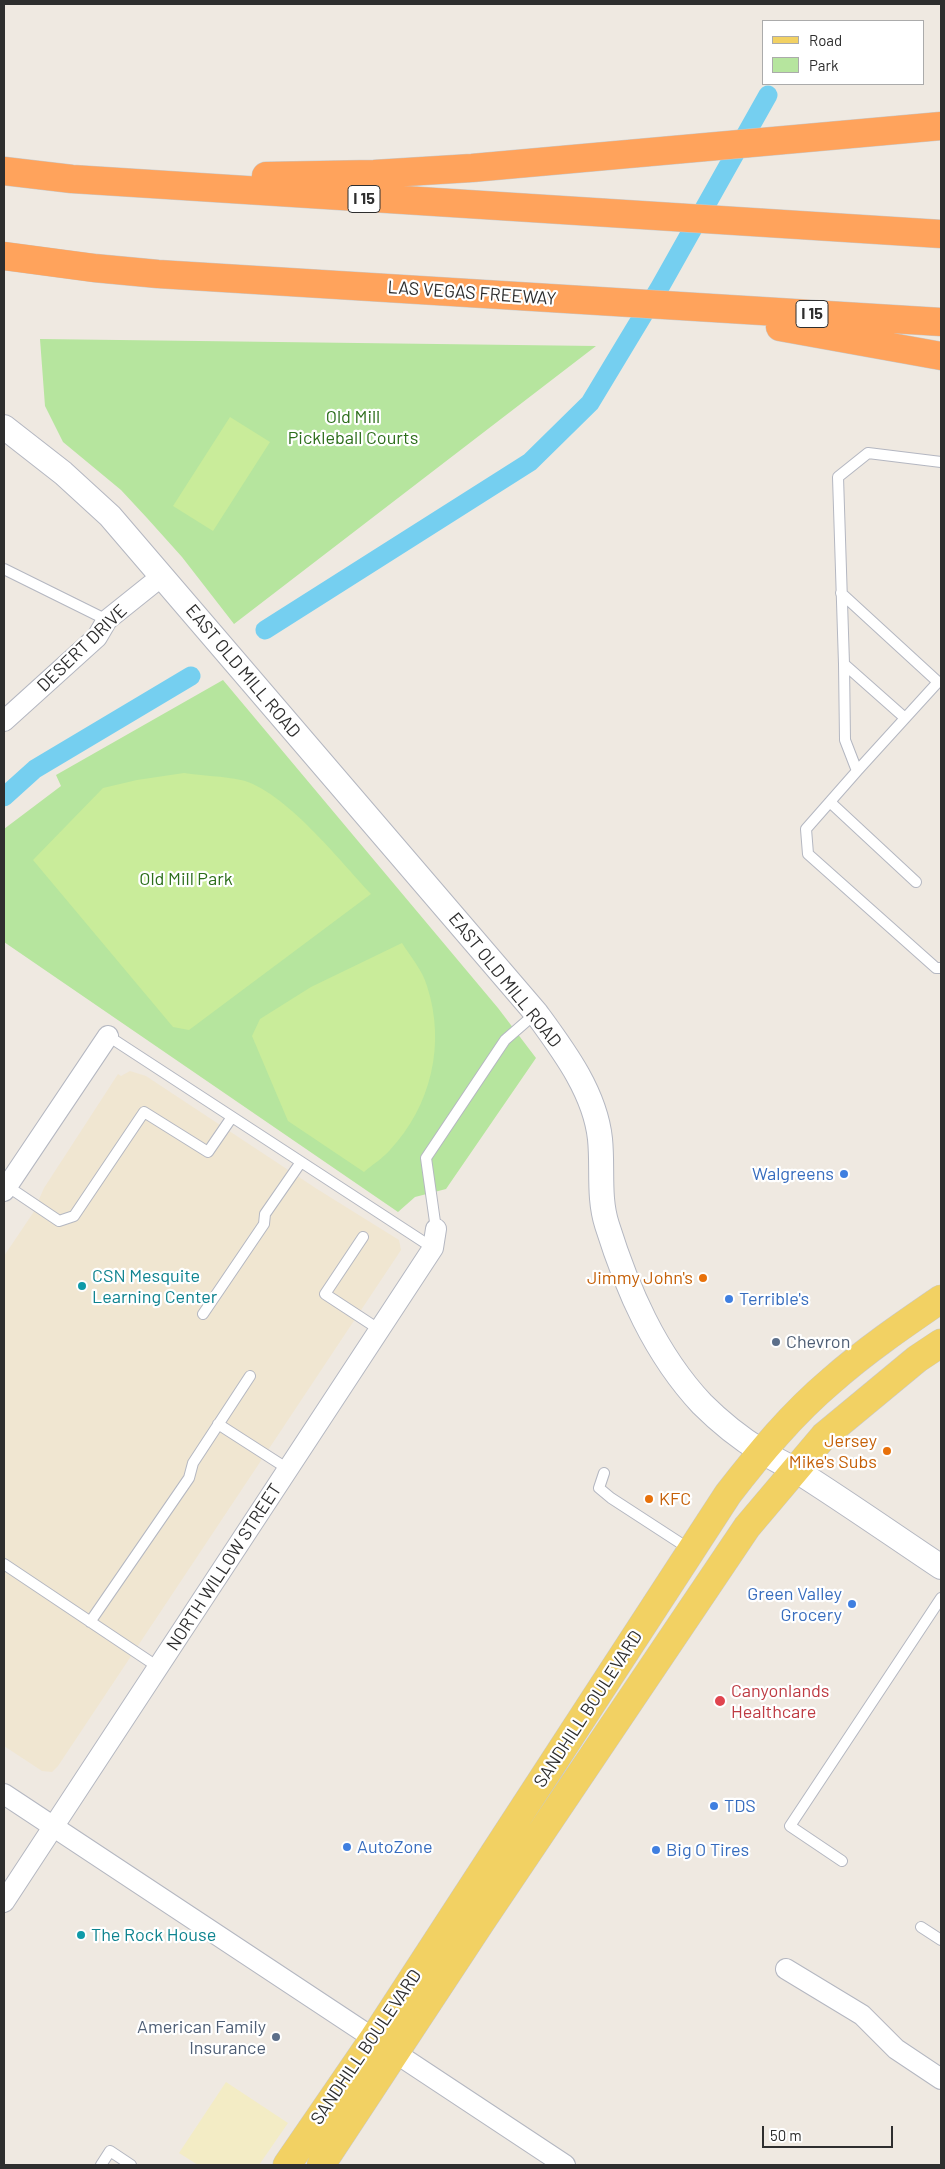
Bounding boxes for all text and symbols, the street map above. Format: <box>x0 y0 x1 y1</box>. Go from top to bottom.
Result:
legend <box>762 20 925 85</box>
text: Road <box>809 31 842 49</box>
text: Park <box>809 56 838 74</box>
road number: I 15 <box>348 185 380 212</box>
street label: LAS VEGAS FREEWAY <box>387 276 557 310</box>
road number: I 15 <box>796 300 828 328</box>
park label: Old Mill Pickleball Courts <box>288 406 418 448</box>
street label: DESERT DRIVE <box>33 600 131 696</box>
street label: EAST OLD MILL ROAD <box>181 600 305 742</box>
park label: Old Mill Park <box>139 868 233 890</box>
street label: EAST OLD MILL ROAD <box>444 908 566 1052</box>
place label: Walgreens <box>752 1163 834 1185</box>
marker: Walgreens <box>838 1168 850 1180</box>
place label: CSN Mesquite Learning Center <box>92 1265 217 1308</box>
place label: Jimmy John's <box>587 1267 693 1289</box>
marker: Jimmy John's <box>697 1272 709 1284</box>
marker: CSN Mesquite Learning Center <box>76 1280 88 1292</box>
place label: Terrible's <box>739 1288 809 1310</box>
marker: Terrible's <box>723 1293 735 1305</box>
place label: Chevron <box>786 1331 850 1353</box>
marker: Chevron <box>770 1336 782 1348</box>
place label: Jersey Mike's Subs <box>789 1430 877 1472</box>
marker: Jersey Mike's Subs <box>881 1445 893 1457</box>
street label: NORTH WILLOW STREET <box>162 1479 286 1655</box>
place label: KFC <box>659 1488 691 1510</box>
marker: KFC <box>643 1493 655 1505</box>
place label: Green Valley Grocery <box>747 1583 842 1626</box>
marker: Green Valley Grocery <box>846 1598 858 1610</box>
street label: SANDHILL BOULEVARD <box>529 1627 647 1791</box>
place label: Canyonlands Healthcare <box>731 1680 829 1722</box>
marker: Canyonlands Healthcare <box>713 1694 727 1708</box>
place label: TDS <box>724 1795 756 1817</box>
marker: TDS <box>708 1800 720 1812</box>
place label: AutoZone <box>357 1836 433 1858</box>
place label: Big O Tires <box>666 1839 749 1861</box>
marker: AutoZone <box>341 1841 353 1853</box>
marker: Big O Tires <box>650 1844 662 1856</box>
place label: The Rock House <box>91 1924 216 1946</box>
marker: The Rock House <box>75 1929 87 1941</box>
street label: SANDHILL BOULEVARD <box>306 1965 426 2129</box>
place label: American Family Insurance <box>137 2016 266 2058</box>
marker: American Family Insurance <box>270 2031 282 2043</box>
scale bar <box>765 2116 896 2148</box>
text: 50 m <box>770 2126 802 2144</box>

